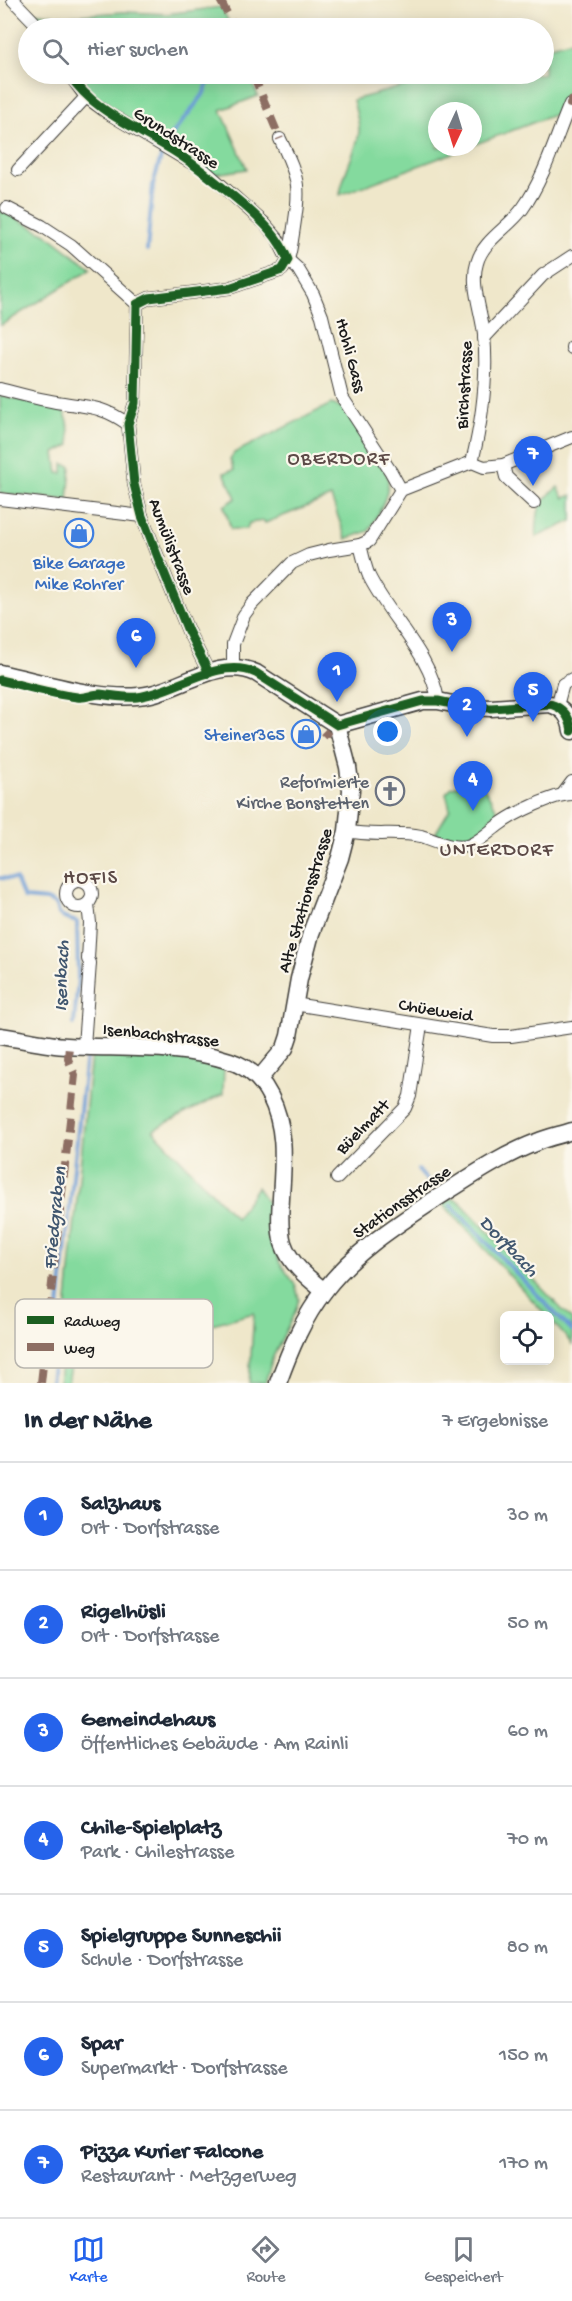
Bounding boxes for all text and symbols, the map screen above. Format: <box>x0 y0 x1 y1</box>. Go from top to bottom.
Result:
search box <box>18 18 554 84</box>
icon: search <box>39 35 72 68</box>
text: Hier suchen <box>87 38 188 64</box>
north arrow <box>428 102 482 156</box>
street label: Grundstrasse <box>129 104 223 175</box>
street label: Hohli Gass <box>330 316 370 396</box>
street label: Birchstrasse <box>453 340 478 431</box>
pin: 7 <box>514 436 552 486</box>
district label: OBERDORF <box>287 449 391 472</box>
street label: Aumülistrasse <box>143 496 199 598</box>
shop icon: Bike Garage Mike Rohrer <box>63 517 95 549</box>
place label: Bike Garage Mike Rohrer <box>32 554 126 596</box>
pin: 3 <box>432 602 472 652</box>
pin: 6 <box>116 618 156 668</box>
pin: 1 <box>318 652 356 702</box>
pin: 5 <box>514 672 552 722</box>
pin: 2 <box>448 688 486 737</box>
your location <box>373 717 402 746</box>
shop icon: Steiner365 <box>290 718 322 750</box>
place label: Steiner365 <box>204 726 285 747</box>
pin: 4 <box>454 762 492 811</box>
place label: Reformierte Kirche Bonstetten <box>237 773 370 815</box>
church icon: Reformierte Kirche Bonstetten <box>374 775 406 807</box>
street label: Alte Stationsstrasse <box>274 825 339 975</box>
district label: UNTERDORF <box>440 840 555 863</box>
district label: HOFIS <box>63 868 119 891</box>
water label: Isenbach <box>51 940 76 1012</box>
street label: Chüeweid <box>397 995 476 1028</box>
street label: Isenbachstrasse <box>101 1020 221 1053</box>
street label: Büelmatt <box>332 1095 396 1160</box>
street label: Stationsstrasse <box>350 1161 456 1244</box>
water label: Friedgraben <box>40 1165 73 1271</box>
water label: Dorfbach <box>473 1212 542 1283</box>
legend <box>15 1299 213 1368</box>
map controls <box>500 1311 554 1365</box>
button: locate <box>500 1311 554 1365</box>
text: Radweg <box>64 1314 120 1333</box>
text: Weg <box>64 1341 95 1360</box>
text: In der Nähe <box>24 1407 152 1438</box>
text: 7 Ergebnisse <box>442 1411 548 1434</box>
text: Salzhaus <box>81 1492 160 1518</box>
text: 1 <box>39 1505 48 1528</box>
text: 30 m <box>507 1505 548 1528</box>
text: Ort · Dorfstrasse <box>81 1518 219 1541</box>
text: Rigelhüsli <box>81 1600 166 1626</box>
text: 2 <box>39 1613 48 1636</box>
text: 50 m <box>507 1613 548 1636</box>
text: Ort · Dorfstrasse <box>81 1626 219 1649</box>
text: Gemeindehaus <box>81 1708 215 1734</box>
text: 3 <box>38 1721 49 1744</box>
text: 60 m <box>508 1721 548 1744</box>
text: Öffentliches Gebäude · Am Rainli <box>81 1734 349 1757</box>
text: Chile-Spielplatz <box>81 1816 221 1842</box>
text: 4 <box>39 1829 48 1852</box>
text: 70 m <box>507 1829 548 1852</box>
text: Park · Chilestrasse <box>81 1842 234 1865</box>
text: Spielgruppe Sunneschii <box>81 1924 282 1950</box>
text: 5 <box>38 1937 49 1960</box>
text: 80 m <box>507 1937 548 1960</box>
text: Schule · Dorfstrasse <box>81 1950 243 1973</box>
text: Spar <box>81 2032 122 2058</box>
text: 6 <box>38 2045 49 2068</box>
text: 150 m <box>499 2045 548 2068</box>
text: Supermarkt · Dorfstrasse <box>81 2058 288 2081</box>
text: Pizza Kurier Falcone <box>81 2140 263 2166</box>
text: 7 <box>38 2153 49 2176</box>
text: 170 m <box>499 2153 548 2176</box>
text: Restaurant · Metzgerweg <box>81 2166 297 2189</box>
tab: Karte <box>69 2233 108 2288</box>
tab: Route <box>246 2233 285 2288</box>
tab: Gespeichert <box>424 2233 503 2288</box>

